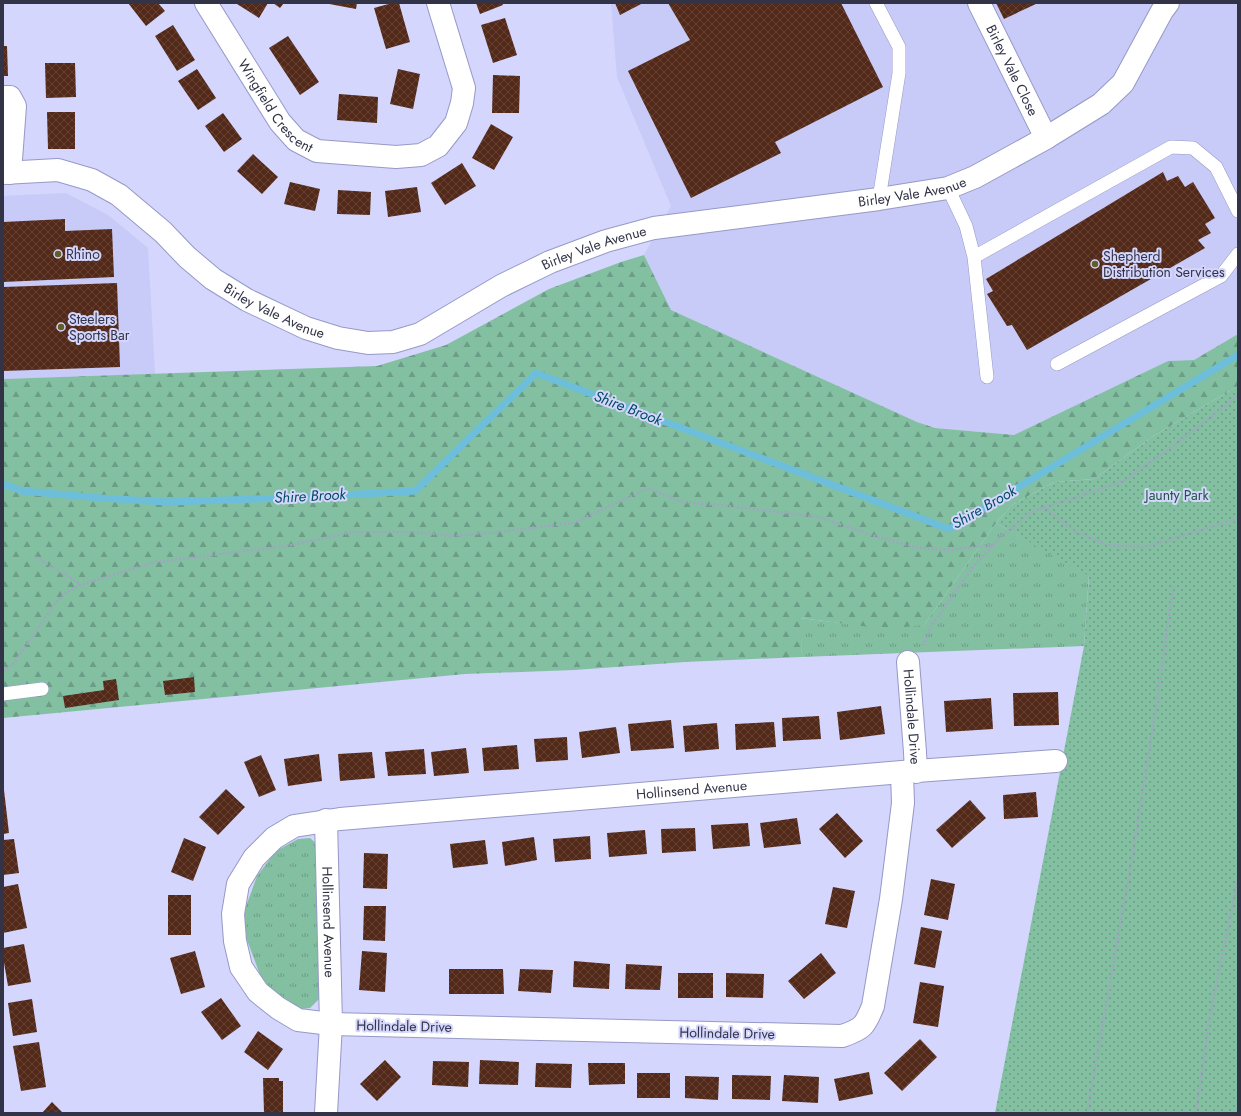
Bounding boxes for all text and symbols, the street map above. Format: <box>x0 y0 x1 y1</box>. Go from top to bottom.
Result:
street label: Birley Vale Close <box>981 21 1043 119</box>
street label: Wingfield Crescent <box>233 55 317 158</box>
street label: Birley Vale Avenue <box>857 172 969 212</box>
street label: Birley Vale Avenue <box>538 221 649 275</box>
place label: Rhino <box>66 244 100 264</box>
place label: Shepherd Distribution Services <box>1103 246 1225 282</box>
marker: Rhino <box>53 249 63 259</box>
marker: Shepherd Distribution Services <box>1090 259 1100 269</box>
street label: Birley Vale Avenue <box>220 278 327 343</box>
place label: Steelers Sports Bar <box>69 309 130 345</box>
marker: Steelers Sports Bar <box>56 322 66 332</box>
water label: Shire Brook <box>591 385 666 431</box>
water label: Shire Brook <box>948 479 1021 534</box>
water label: Shire Brook <box>274 483 347 509</box>
park label: Jaunty Park <box>1143 485 1210 505</box>
street label: Hollindale Drive <box>899 668 926 765</box>
street label: Hollinsend Avenue <box>635 775 748 804</box>
street label: Hollinsend Avenue <box>317 866 340 978</box>
street label: Hollindale Drive <box>356 1015 452 1037</box>
street label: Hollindale Drive <box>679 1022 775 1044</box>

